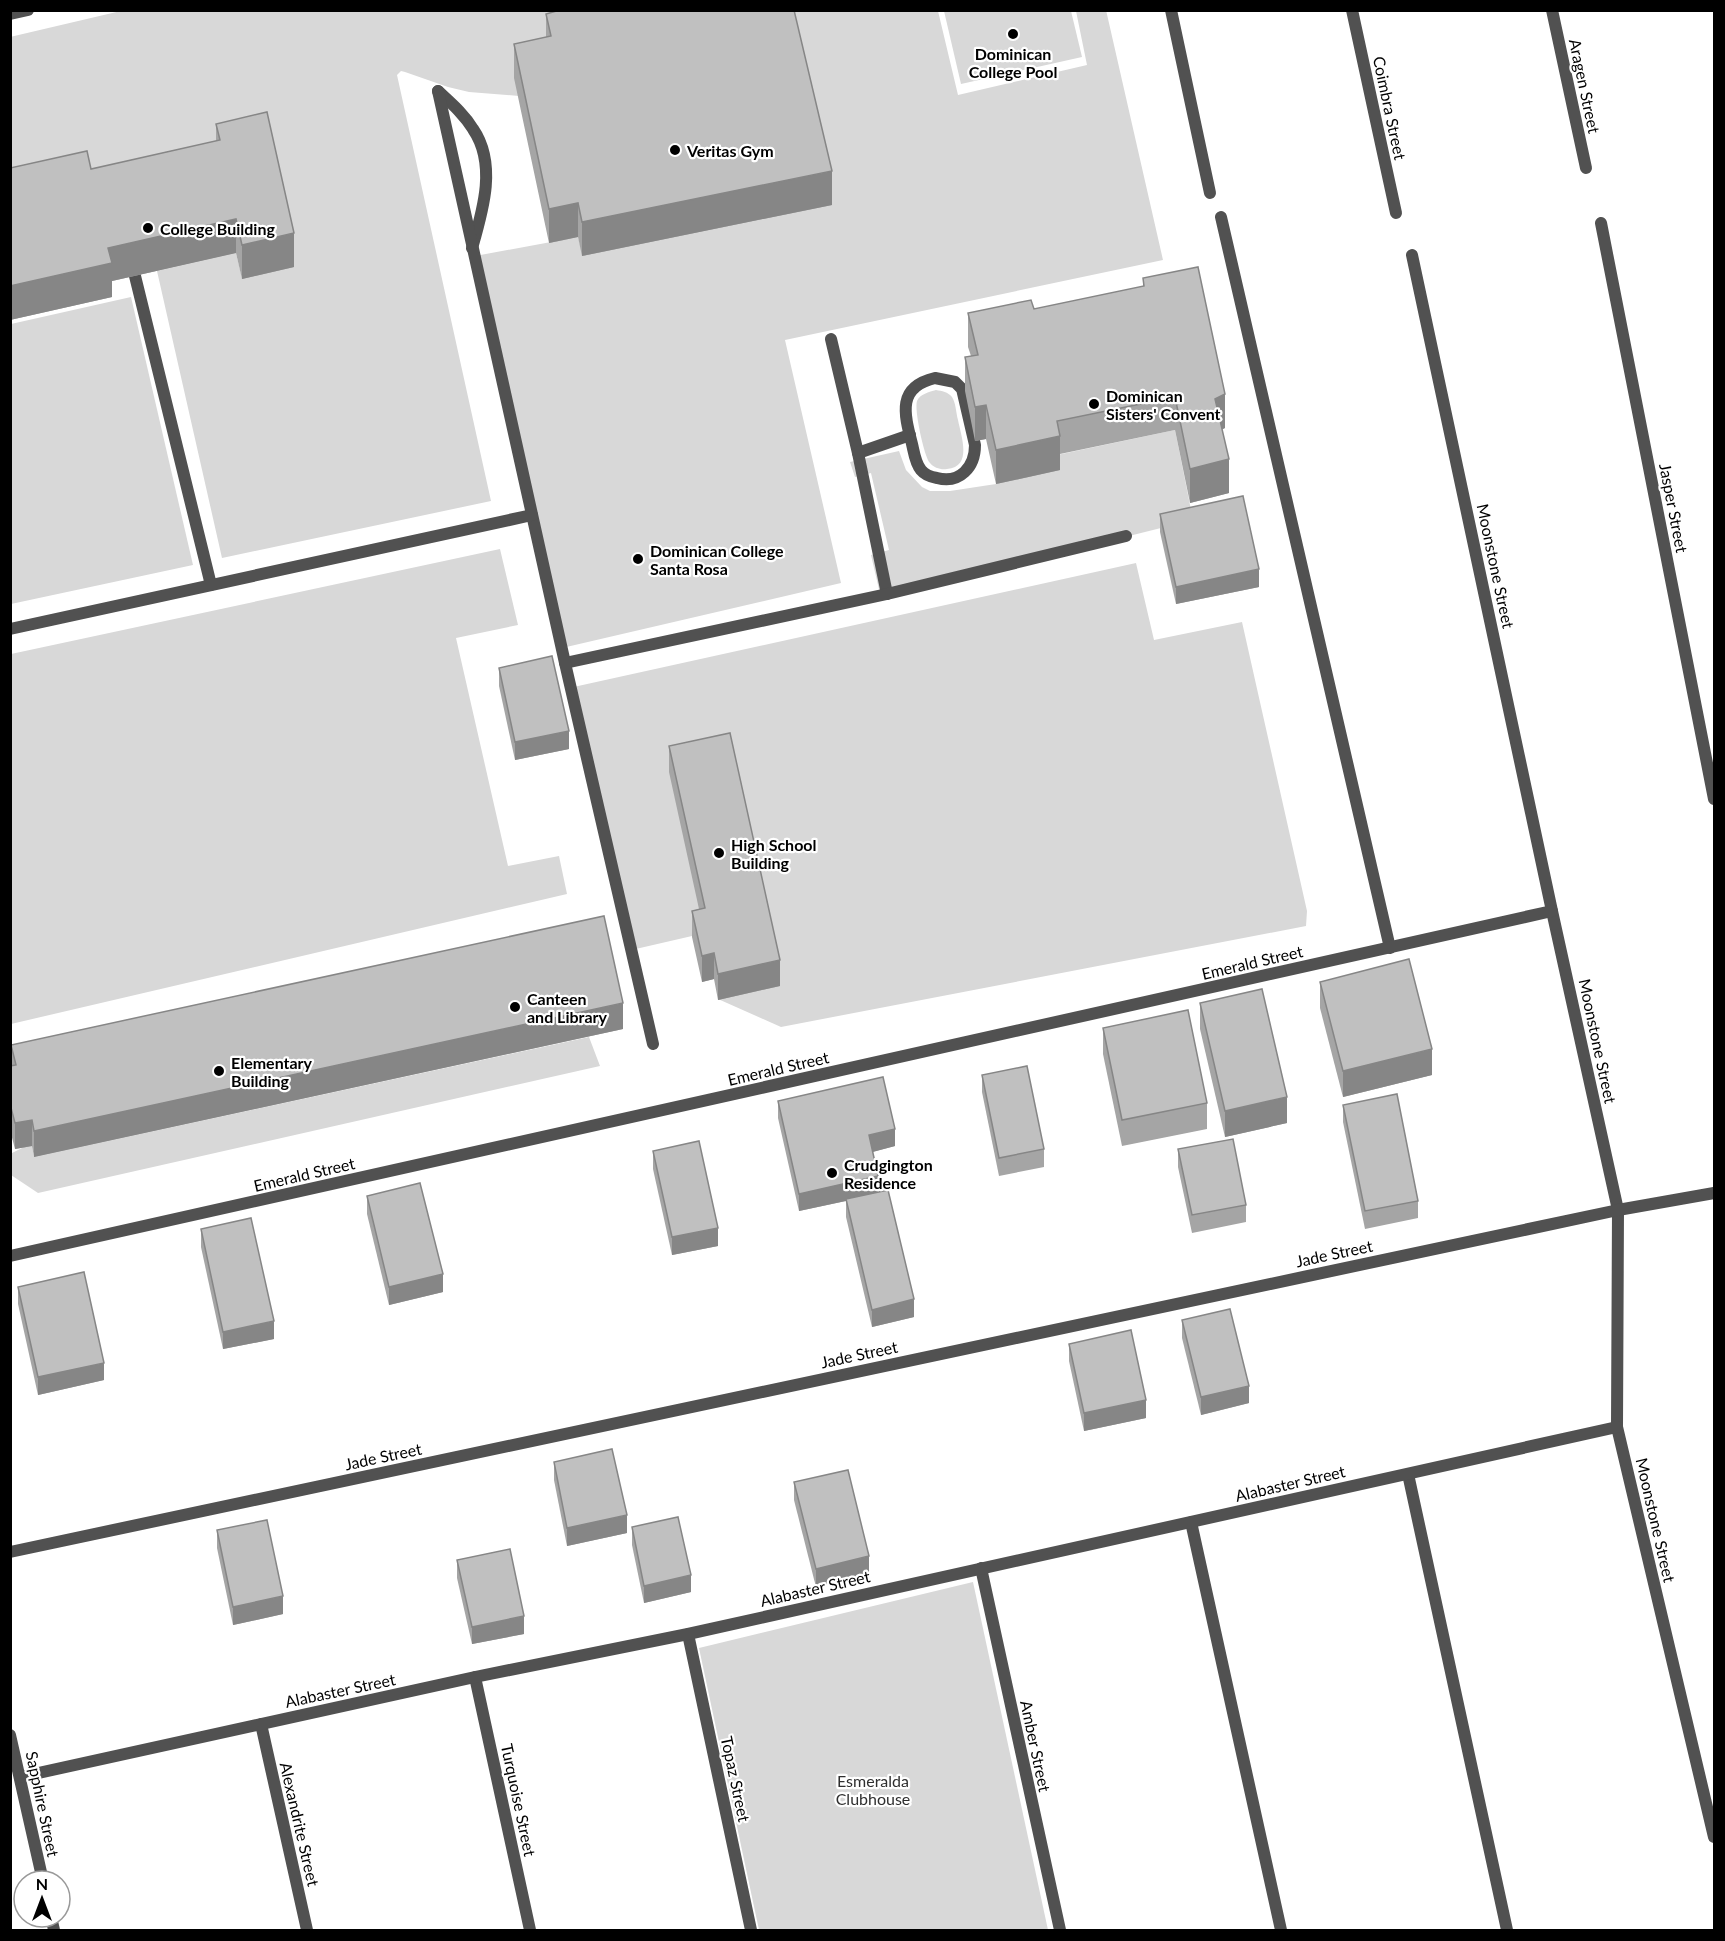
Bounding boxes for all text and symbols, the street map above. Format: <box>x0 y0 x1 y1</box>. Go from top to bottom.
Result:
marker: Dominican College Pool <box>1006 27 1020 41</box>
street label: Aragen Street <box>1566 37 1604 135</box>
place label: Dominican College Pool <box>969 44 1057 81</box>
street label: Coimbra Street <box>1370 54 1410 162</box>
place label: Veritas Gym <box>686 141 774 160</box>
marker: Veritas Gym <box>668 143 682 157</box>
place label: College Building <box>160 219 275 238</box>
marker: College Building <box>141 221 155 235</box>
place label: Dominican Sisters' Convent <box>1106 386 1221 423</box>
marker: Dominican Sisters' Convent <box>1087 397 1101 411</box>
street label: Jasper Street <box>1656 462 1692 554</box>
street label: Moonstone Street <box>1474 502 1519 630</box>
place label: Dominican College Santa Rosa <box>650 541 784 578</box>
marker: Dominican College Santa Rosa <box>631 552 645 566</box>
place label: High School Building <box>731 835 817 872</box>
marker: High School Building <box>712 846 726 860</box>
street label: Emerald Street <box>1200 941 1305 983</box>
street label: Moonstone Street <box>1576 977 1621 1105</box>
place label: Canteen and Library <box>527 989 608 1026</box>
marker: Canteen and Library <box>508 1000 522 1014</box>
street label: Emerald Street <box>726 1047 831 1089</box>
place label: Elementary Building <box>231 1053 313 1090</box>
marker: Elementary Building <box>212 1064 226 1078</box>
street label: Emerald Street <box>252 1153 357 1195</box>
place label: Crudgington Residence <box>844 1155 933 1192</box>
marker: Crudgington Residence <box>825 1166 839 1180</box>
street label: Jade Street <box>1294 1236 1374 1270</box>
street label: Jade Street <box>819 1337 899 1371</box>
street label: Jade Street <box>343 1439 423 1473</box>
street label: Moonstone Street <box>1632 1456 1680 1584</box>
street label: Alabaster Street <box>1233 1461 1347 1505</box>
street label: Alabaster Street <box>758 1566 872 1610</box>
street label: Alabaster Street <box>283 1669 397 1711</box>
street label: Amber Street <box>1017 1698 1055 1794</box>
street label: Topaz Street <box>718 1734 754 1824</box>
street label: Turquoise Street <box>498 1742 540 1858</box>
street label: Sapphire Street <box>23 1750 64 1859</box>
street label: Alexandrite Street <box>276 1760 324 1888</box>
park label: Esmeralda Clubhouse <box>836 1771 910 1808</box>
north arrow <box>12 1869 72 1929</box>
text: N <box>36 1874 48 1893</box>

